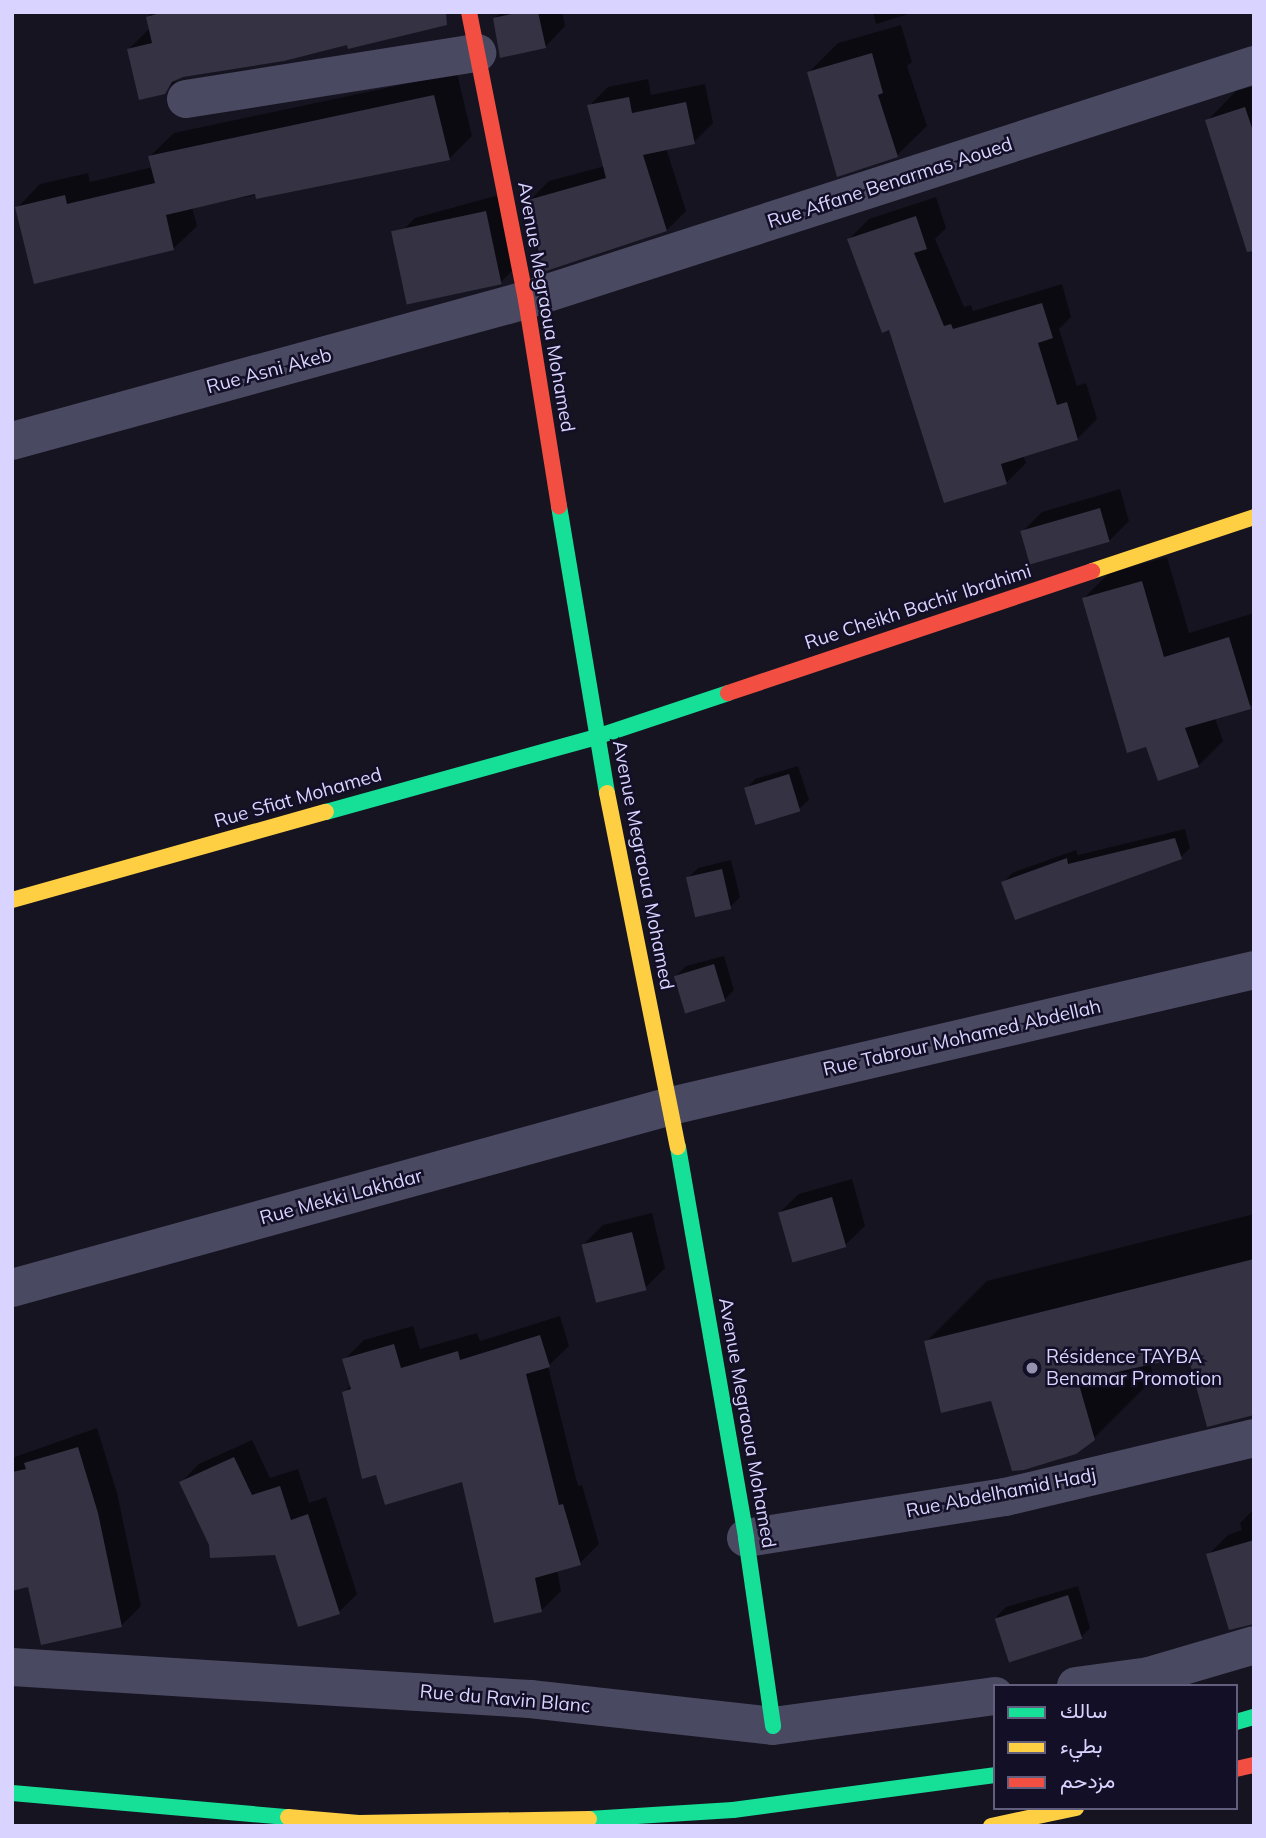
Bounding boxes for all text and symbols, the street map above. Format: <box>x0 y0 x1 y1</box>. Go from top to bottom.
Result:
street label: Rue Affane Benarmas Aoued <box>765 133 1015 233</box>
street label: Avenue Megraoua Mohamed <box>513 180 579 434</box>
street label: Rue Asni Akeb <box>204 343 334 399</box>
street label: Rue Cheikh Bachir Ibrahimi <box>802 560 1034 654</box>
street label: Avenue Megraoua Mohamed <box>608 738 678 992</box>
street label: Rue Sfiat Mohamed <box>212 763 384 833</box>
street label: Rue Tabrour Mohamed Abdellah <box>821 995 1103 1081</box>
street label: Rue Mekki Lakhdar <box>257 1164 425 1230</box>
street label: Avenue Megraoua Mohamed <box>714 1296 780 1550</box>
place label: Résidence TAYBA Benamar Promotion <box>1046 1346 1222 1390</box>
marker: Résidence TAYBA Benamar Promotion <box>1024 1360 1040 1376</box>
street label: Rue Abdelhamid Hadj <box>904 1463 1098 1523</box>
street label: Rue du Ravin Blanc <box>419 1680 591 1718</box>
legend <box>993 1684 1238 1810</box>
text: سالك <box>1060 1697 1107 1723</box>
text: بطيء <box>1060 1732 1103 1758</box>
text: مزدحم <box>1060 1767 1115 1793</box>

